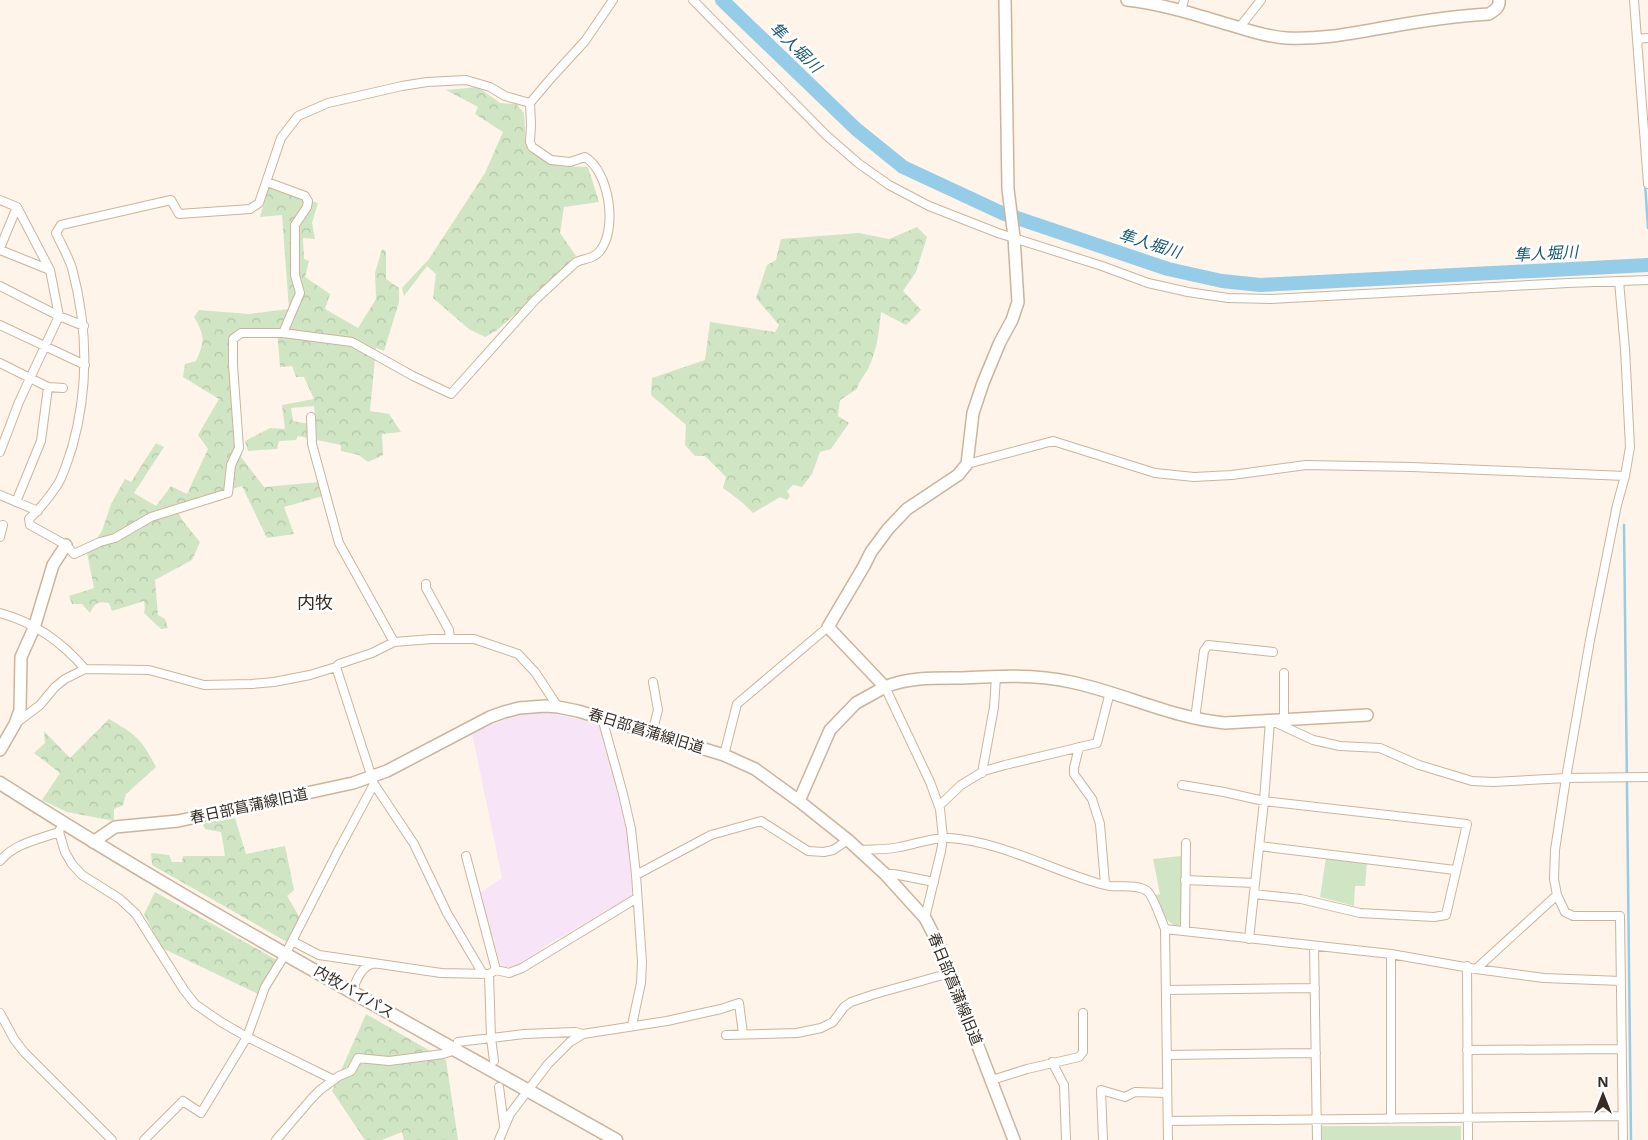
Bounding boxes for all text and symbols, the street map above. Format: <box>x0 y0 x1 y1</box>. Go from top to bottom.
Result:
water label: 隼人堀川 <box>765 17 828 79</box>
water label: 隼人堀川 <box>1116 223 1186 263</box>
water label: 隼人堀川 <box>1513 240 1581 266</box>
district label: 内牧 <box>297 590 333 614</box>
street label: 春日部菖蒲線旧道 <box>586 703 707 757</box>
street label: 春日部菖蒲線旧道 <box>188 783 310 827</box>
street label: 春日部菖蒲線旧道 <box>924 929 988 1048</box>
street label: 内牧バイパス <box>311 960 398 1022</box>
north arrow <box>1578 1070 1628 1120</box>
text: N <box>1597 1072 1609 1091</box>

